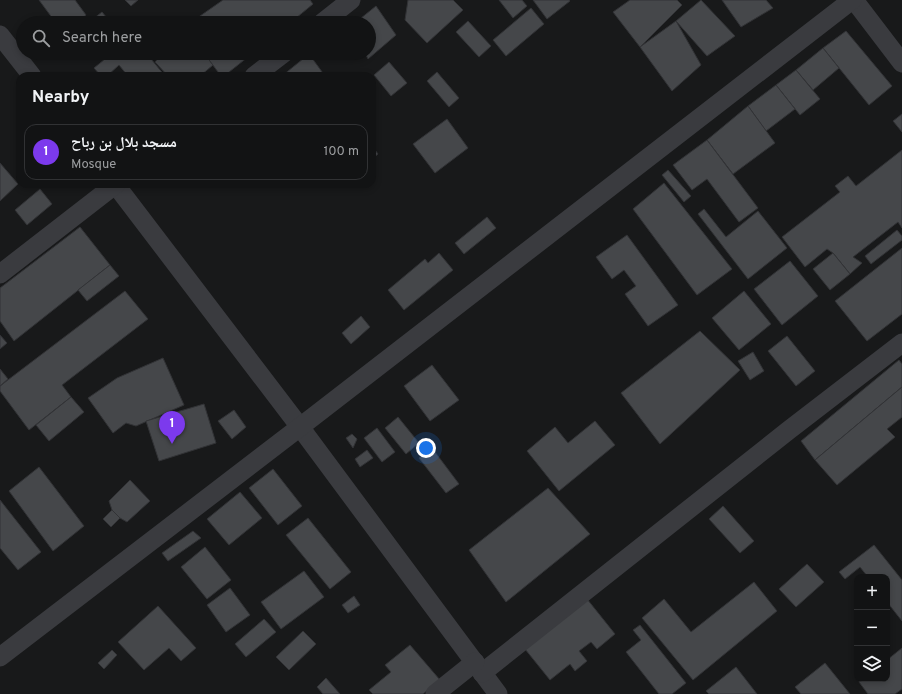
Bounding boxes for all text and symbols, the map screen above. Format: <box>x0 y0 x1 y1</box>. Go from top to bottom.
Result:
search box <box>16 16 376 60</box>
icon: search <box>30 27 52 49</box>
text: Search here <box>62 29 142 48</box>
text: Nearby <box>32 87 89 109</box>
text: مسجد بلال بن رباح <box>71 134 177 153</box>
text: 1 <box>43 144 49 160</box>
text: 100 m <box>323 144 359 160</box>
text: Mosque <box>71 157 116 173</box>
pin: 1 <box>159 411 185 444</box>
your location <box>416 438 436 458</box>
map controls <box>854 574 890 682</box>
button: + <box>854 574 890 610</box>
button: − <box>854 610 890 646</box>
button: layers <box>854 646 890 682</box>

